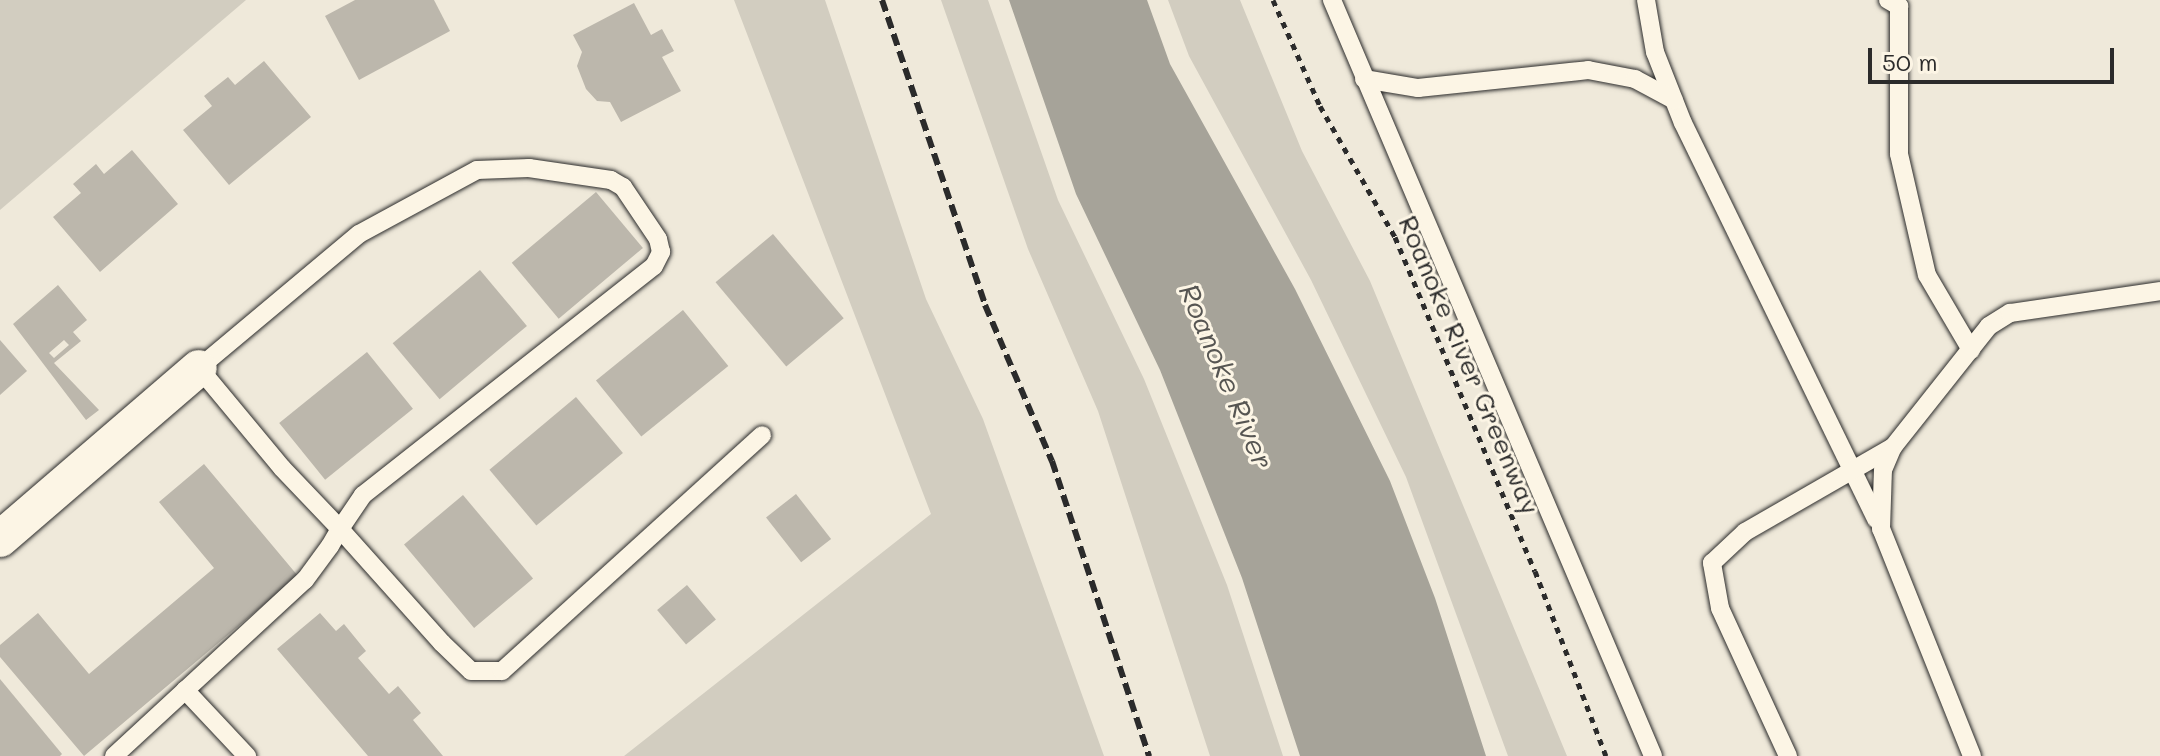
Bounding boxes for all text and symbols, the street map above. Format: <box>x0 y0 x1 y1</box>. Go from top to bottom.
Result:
scale bar <box>1872 32 2118 82</box>
text: 50 m <box>1882 46 1938 77</box>
street label: Roanoke River Greenway <box>1392 211 1546 519</box>
water label: Roanoke River <box>1173 278 1281 474</box>

